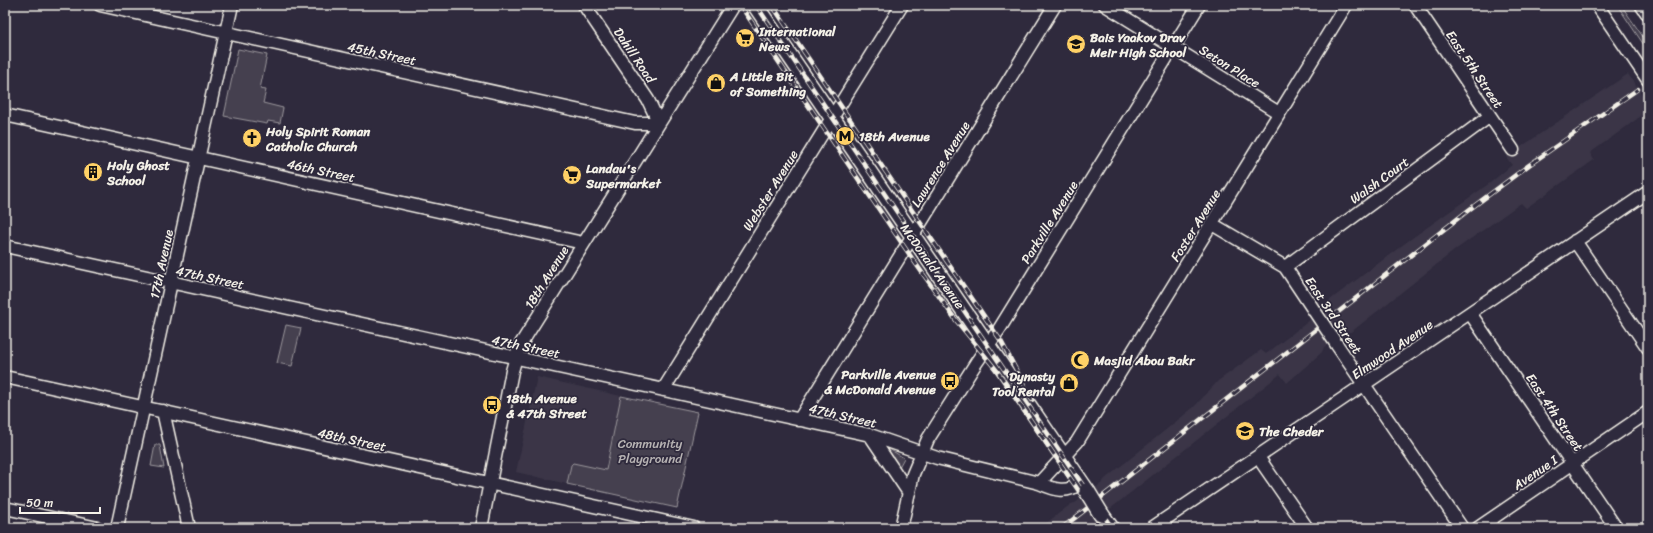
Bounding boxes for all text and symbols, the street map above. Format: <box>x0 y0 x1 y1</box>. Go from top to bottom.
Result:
place label: International News <box>758 20 837 58</box>
street label: Dahill Road <box>607 23 662 89</box>
street label: East 5th Street <box>1440 25 1510 113</box>
place label: Bais Yaakov Drav Meir High School <box>1089 26 1188 64</box>
supermarket icon: International News <box>734 27 756 49</box>
school or university icon: Bais Yaakov Drav Meir High School <box>1065 33 1087 55</box>
street label: 45th Street <box>345 35 419 72</box>
street label: Seton Place <box>1195 39 1265 95</box>
place label: A Little Bit of Something <box>729 65 806 103</box>
shop icon: A Little Bit of Something <box>705 72 727 94</box>
street label: Lawrence Avenue <box>905 116 976 212</box>
place label: Holy Spirit Roman Catholic Church <box>265 120 371 158</box>
metro station icon: 18th Avenue <box>834 125 856 147</box>
place label: 18th Avenue <box>859 125 931 148</box>
church icon: Holy Spirit Roman Catholic Church <box>241 127 263 149</box>
street label: Webster Avenue <box>736 145 805 235</box>
street label: Walsh Court <box>1345 151 1414 210</box>
street label: 46th Street <box>285 152 357 189</box>
place label: Holy Ghost School <box>106 154 170 192</box>
place label: Landau's Supermarket <box>585 157 661 195</box>
building icon: Holy Ghost School <box>82 161 104 183</box>
supermarket icon: Landau's Supermarket <box>561 164 583 186</box>
street label: Parkville Avenue <box>1015 176 1084 269</box>
street label: Foster Avenue <box>1164 184 1227 266</box>
street label: McDonald Avenue <box>894 219 971 314</box>
street label: 17th Avenue <box>143 227 180 301</box>
street label: 18th Avenue <box>518 241 575 313</box>
street label: 47th Street <box>174 259 246 296</box>
street label: East 3rd Street <box>1299 272 1368 359</box>
street label: Elmwood Avenue <box>1347 313 1438 385</box>
street label: 47th Street <box>490 328 562 365</box>
mosque icon: Masjid Abou Bakr <box>1069 349 1091 371</box>
place label: Masjid Abou Bakr <box>1093 349 1196 372</box>
place label: Parkville Avenue & McDonald Avenue <box>824 363 937 401</box>
place label: Dynasty Tool Rental <box>992 365 1056 403</box>
street label: East 4th Street <box>1520 368 1590 457</box>
bus stop icon: Parkville Avenue & McDonald Avenue <box>939 370 961 392</box>
shop icon: Dynasty Tool Rental <box>1058 372 1080 394</box>
place label: 18th Avenue & 47th Street <box>506 387 587 425</box>
bus stop icon: 18th Avenue & 47th Street <box>481 394 503 416</box>
street label: 47th Street <box>807 396 879 435</box>
school or university icon: The Cheder <box>1234 420 1256 442</box>
place label: The Cheder <box>1259 420 1325 443</box>
street label: 48th Street <box>315 421 389 458</box>
park label: Community Playground <box>618 432 683 470</box>
street label: Avenue I <box>1507 448 1563 496</box>
scale bar <box>20 489 100 515</box>
text: 50 m <box>26 492 53 514</box>

